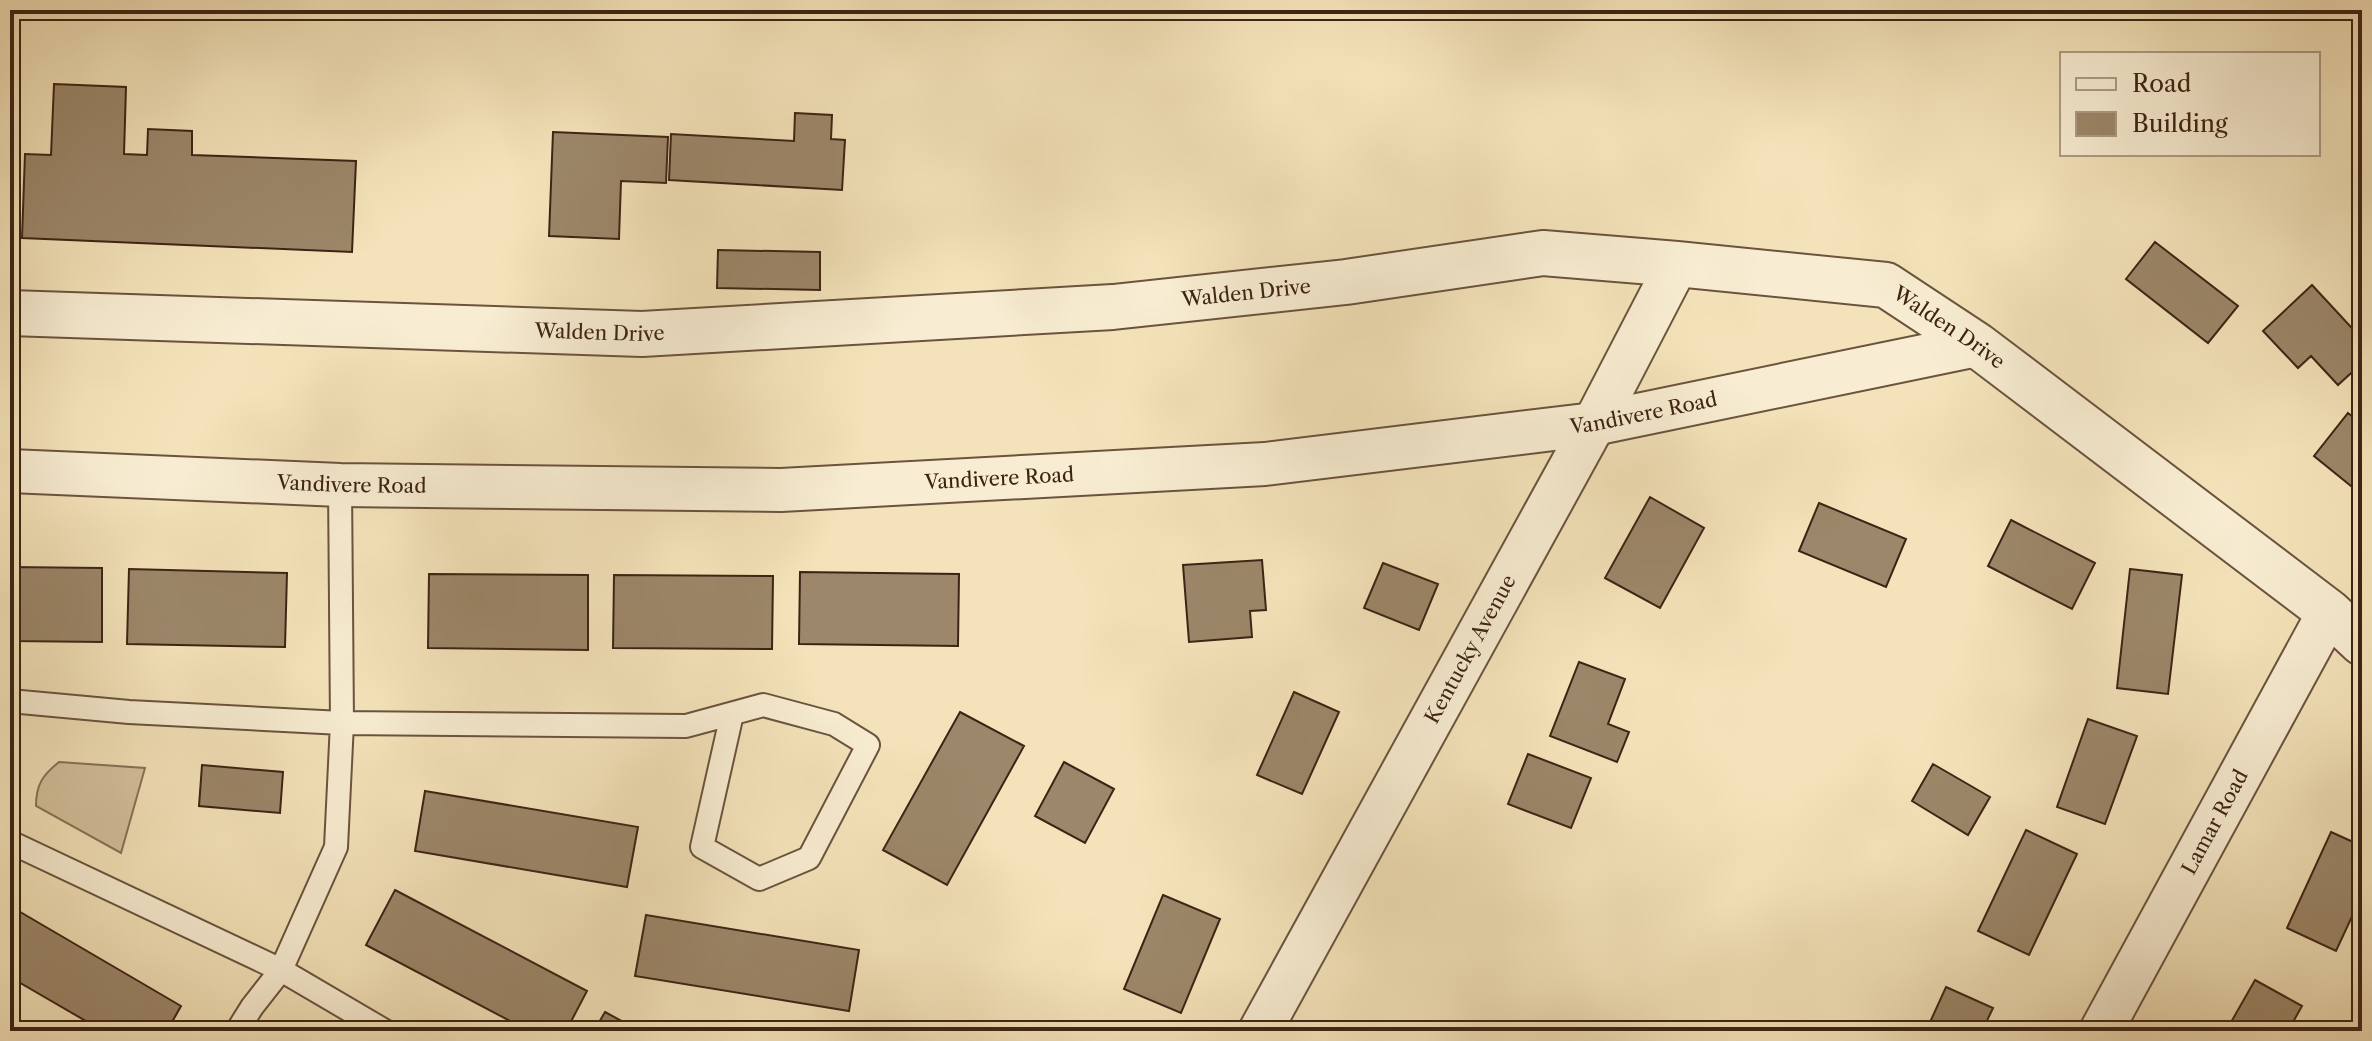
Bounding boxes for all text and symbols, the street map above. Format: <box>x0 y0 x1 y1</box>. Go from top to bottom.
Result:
legend <box>2060 52 2320 156</box>
text: Road <box>2132 69 2192 98</box>
text: Building <box>2132 109 2228 138</box>
street label: Walden Drive <box>1179 274 1312 312</box>
street label: Walden Drive <box>1888 280 2010 374</box>
street label: Walden Drive <box>533 318 665 346</box>
street label: Vandivere Road <box>1568 387 1719 439</box>
street label: Vandivere Road <box>923 462 1075 494</box>
street label: Vandivere Road <box>276 470 427 498</box>
street label: Kentucky Avenue <box>1420 570 1521 728</box>
street label: Lamar Road <box>2177 765 2253 879</box>

